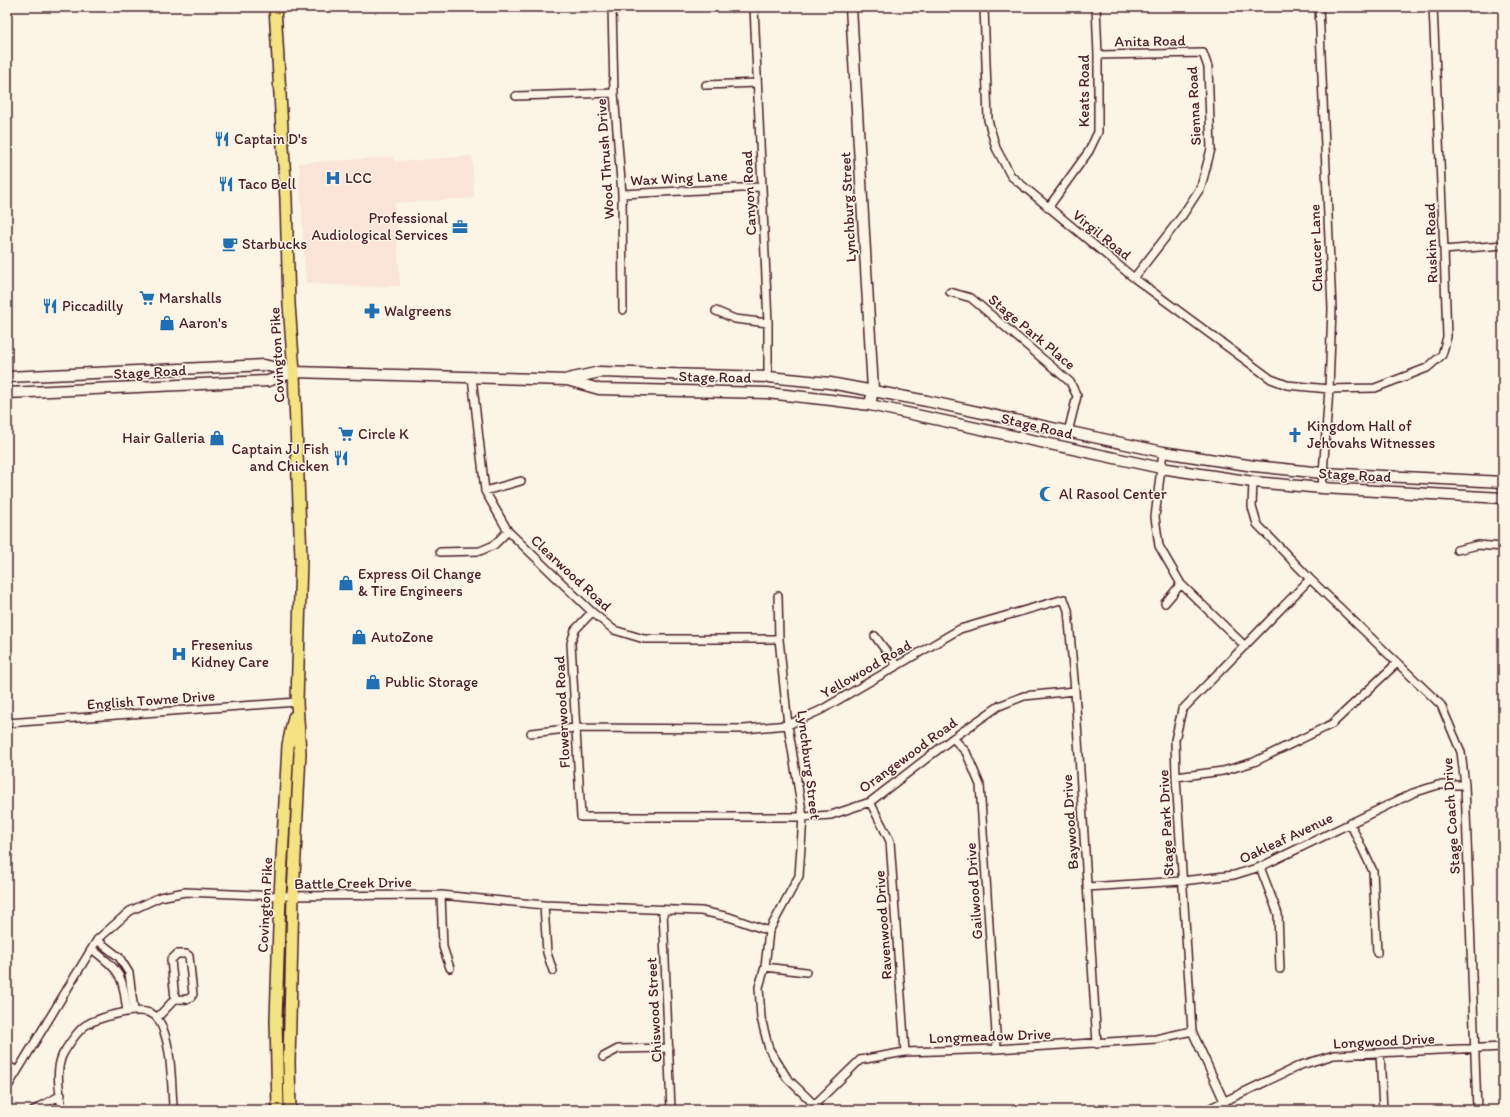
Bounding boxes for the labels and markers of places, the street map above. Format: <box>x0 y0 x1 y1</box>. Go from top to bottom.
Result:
restaurant icon: Captain D's <box>213 130 231 148</box>
place label: Captain D's <box>234 130 308 148</box>
hospital icon: LCC <box>324 169 342 187</box>
place label: LCC <box>345 169 372 187</box>
restaurant icon: Taco Bell <box>217 175 235 193</box>
place label: Taco Bell <box>238 175 297 193</box>
place label: Professional Audiological Services <box>311 209 449 244</box>
office icon: Professional Audiological Services <box>451 218 469 236</box>
cafe icon: Starbucks <box>221 235 239 253</box>
place label: Starbucks <box>242 235 307 253</box>
supermarket icon: Marshalls <box>138 289 156 307</box>
place label: Marshalls <box>159 289 222 307</box>
restaurant icon: Piccadilly <box>41 297 59 315</box>
place label: Piccadilly <box>62 297 123 315</box>
pharmacy icon: Walgreens <box>363 302 381 320</box>
place label: Walgreens <box>384 302 452 320</box>
shop icon: Aaron's <box>158 314 176 332</box>
place label: Aaron's <box>179 314 228 332</box>
place label: Kingdom Hall of Jehovahs Witnesses <box>1307 417 1435 452</box>
supermarket icon: Circle K <box>337 425 355 443</box>
place label: Circle K <box>358 425 409 443</box>
church icon: Kingdom Hall of Jehovahs Witnesses <box>1286 426 1304 444</box>
place label: Hair Galleria <box>122 429 205 447</box>
shop icon: Hair Galleria <box>208 429 226 447</box>
place label: Captain JJ Fish and Chicken <box>231 440 329 475</box>
restaurant icon: Captain JJ Fish and Chicken <box>332 449 350 467</box>
mosque icon: Al Rasool Center <box>1038 485 1056 503</box>
place label: Al Rasool Center <box>1059 485 1167 503</box>
place label: Express Oil Change & Tire Engineers <box>358 565 481 600</box>
shop icon: Express Oil Change & Tire Engineers <box>337 574 355 592</box>
shop icon: AutoZone <box>350 628 368 646</box>
place label: AutoZone <box>371 628 433 646</box>
place label: Fresenius Kidney Care <box>191 636 269 671</box>
hospital icon: Fresenius Kidney Care <box>170 645 188 663</box>
shop icon: Public Storage <box>364 673 382 691</box>
place label: Public Storage <box>385 673 478 691</box>

